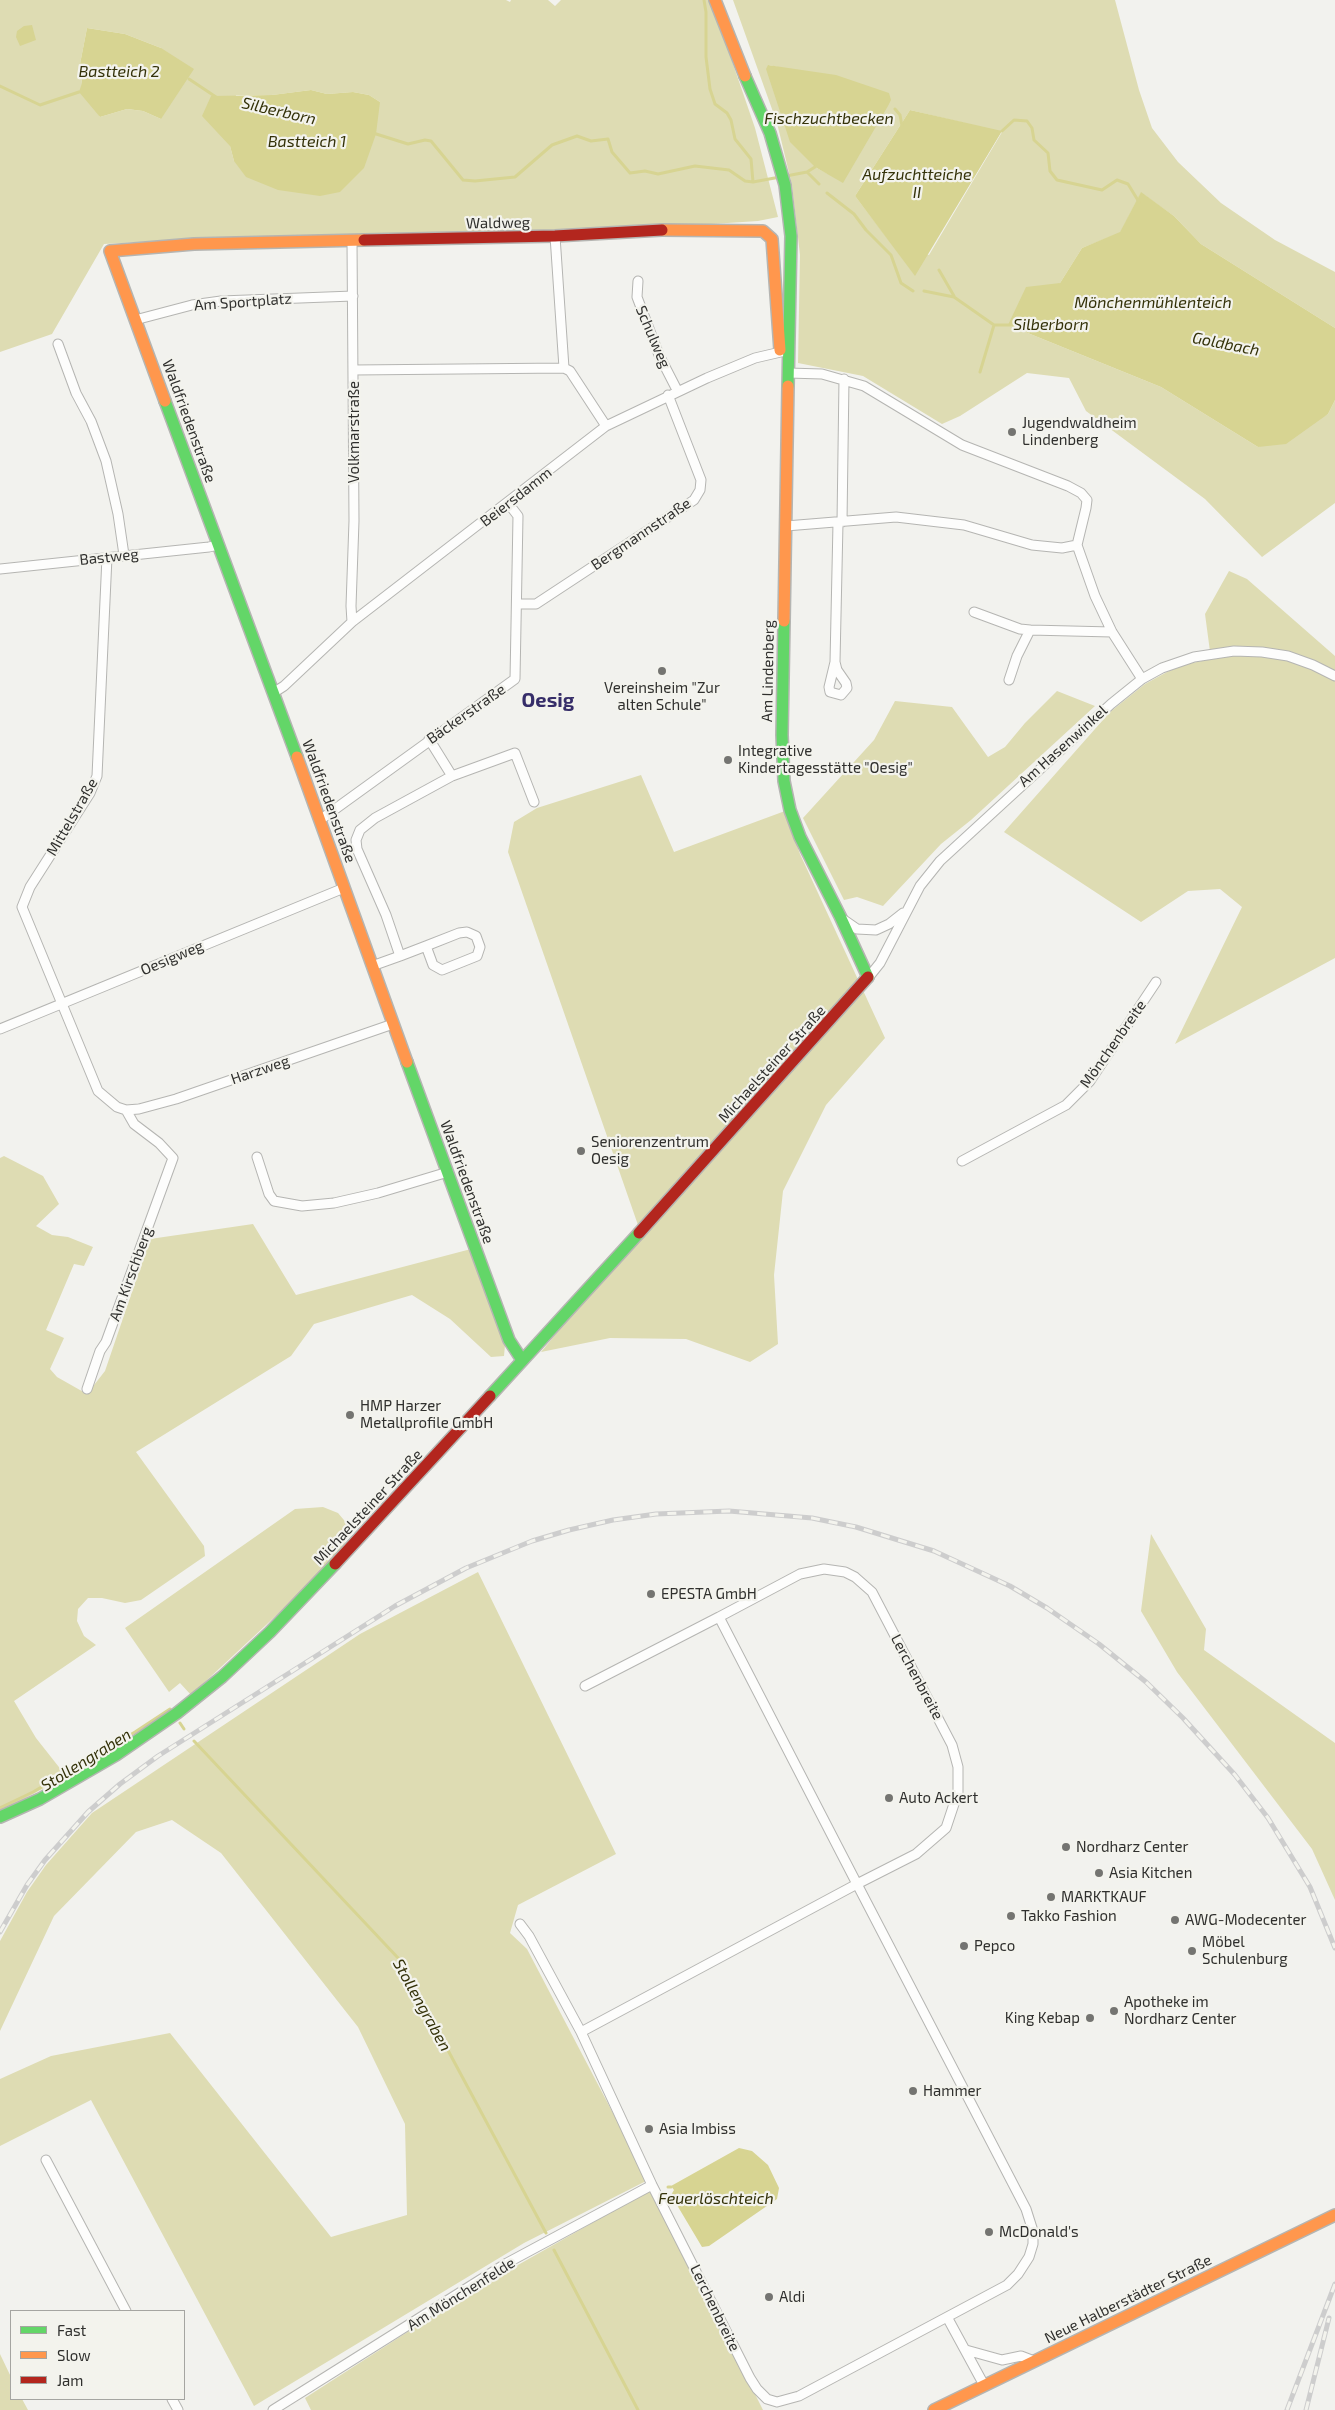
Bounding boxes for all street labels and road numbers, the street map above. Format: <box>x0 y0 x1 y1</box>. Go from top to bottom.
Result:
street label: Waldweg <box>466 213 530 233</box>
street label: Am Sportplatz <box>194 290 292 314</box>
street label: Schulweg <box>632 303 674 371</box>
street label: Waldfriedenstraße <box>158 357 220 485</box>
street label: Volkmarstraße <box>345 381 363 483</box>
street label: Beiersdamm <box>477 463 555 531</box>
street label: Bergmannstraße <box>588 494 694 574</box>
street label: Bastweg <box>78 545 140 569</box>
street label: Am Lindenberg <box>758 620 778 722</box>
street label: Bäckerstraße <box>423 680 509 748</box>
street label: Am Hasenwinkel <box>1015 701 1111 791</box>
street label: Waldfriedenstraße <box>298 737 360 865</box>
street label: Mittelstraße <box>43 775 101 859</box>
street label: Oesigweg <box>138 937 206 979</box>
street label: Mönchenbreite <box>1076 997 1150 1091</box>
street label: Michaelsteiner Straße <box>715 1002 829 1126</box>
street label: Harzweg <box>228 1052 292 1088</box>
street label: Waldfriedenstraße <box>436 1118 498 1246</box>
street label: Am Kirschberg <box>106 1224 156 1324</box>
street label: Michaelsteiner Straße <box>310 1446 426 1568</box>
street label: Lerchenbreite <box>887 1631 947 1723</box>
street label: Neue Halberstädter Straße <box>1042 2251 1214 2347</box>
street label: Am Mönchenfelde <box>404 2254 518 2334</box>
street label: Lerchenbreite <box>686 2262 744 2354</box>

